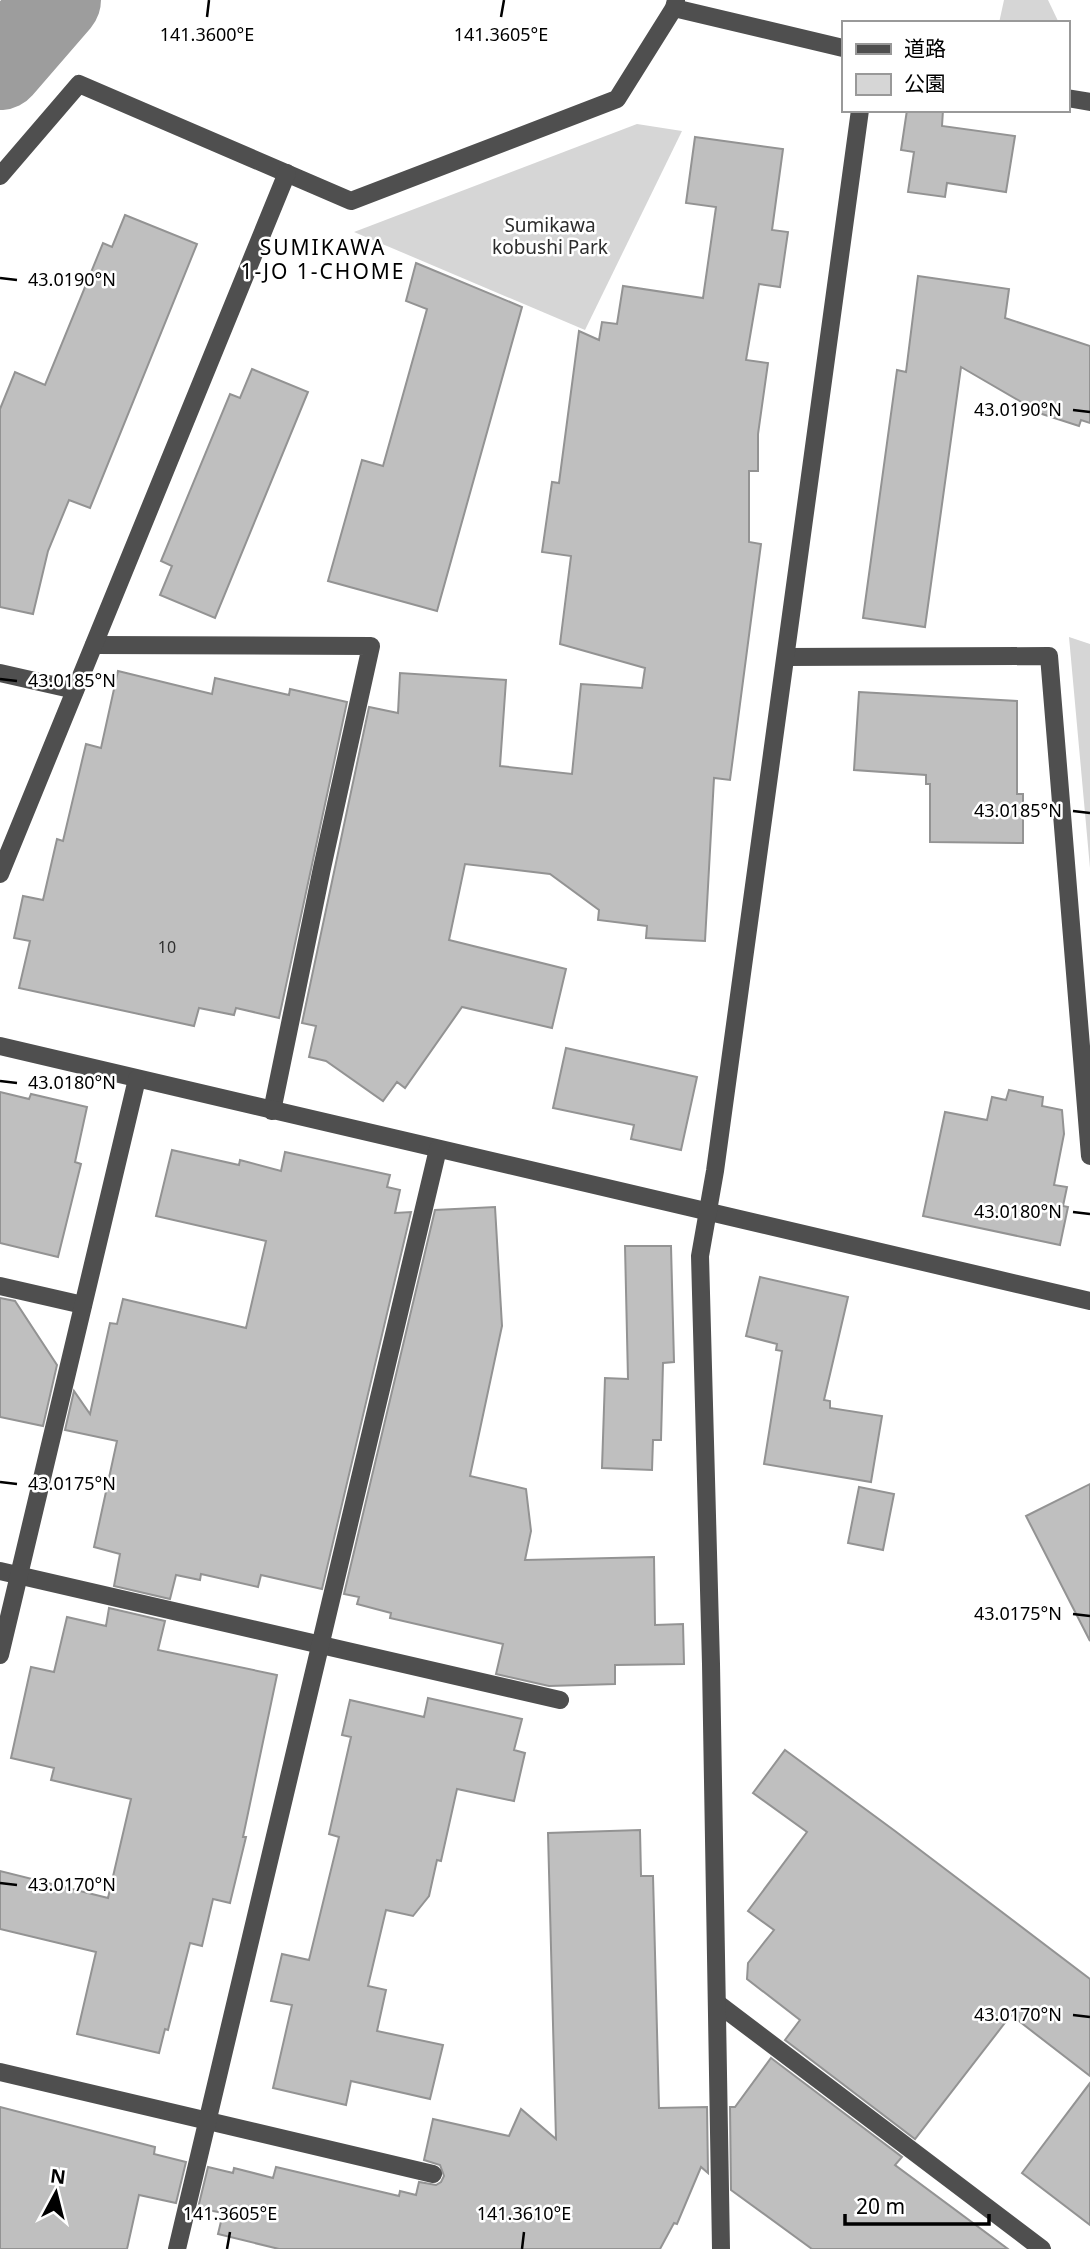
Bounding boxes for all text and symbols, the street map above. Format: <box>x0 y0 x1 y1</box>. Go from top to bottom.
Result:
legend <box>842 21 1069 112</box>
text: 141.3600°E <box>160 22 254 46</box>
text: 141.3605°E <box>454 22 548 46</box>
text: 道路 <box>904 34 946 62</box>
text: 公園 <box>904 69 946 97</box>
park label: Sumikawa kobushi Park <box>492 212 608 260</box>
district label: SUMIKAWA 1-JO 1-CHOME <box>240 233 406 285</box>
text: 43.0190°N <box>28 267 116 291</box>
text: 43.0190°N <box>974 397 1062 421</box>
text: 43.0185°N <box>28 668 116 692</box>
text: 43.0185°N <box>974 798 1062 822</box>
house number: 10 <box>158 936 176 958</box>
text: 43.0180°N <box>28 1070 116 1094</box>
text: 43.0180°N <box>974 1199 1062 1223</box>
text: 43.0175°N <box>28 1471 116 1495</box>
text: 43.0175°N <box>974 1601 1062 1625</box>
text: 43.0170°N <box>28 1872 116 1896</box>
text: 43.0170°N <box>974 2002 1062 2026</box>
north arrow <box>21 2158 91 2228</box>
text: N <box>49 2162 67 2190</box>
scale bar <box>845 2182 988 2226</box>
text: 20 m <box>856 2192 905 2220</box>
text: 141.3605°E <box>183 2201 277 2225</box>
text: 141.3610°E <box>477 2201 571 2225</box>

